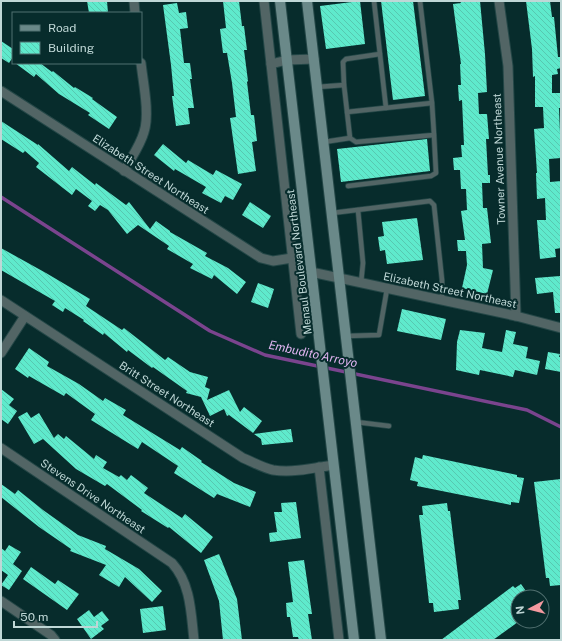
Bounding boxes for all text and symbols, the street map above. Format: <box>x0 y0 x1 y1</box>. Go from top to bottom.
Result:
legend <box>12 12 142 64</box>
text: Road <box>48 21 76 35</box>
text: Building <box>48 41 94 55</box>
street label: Towner Avenue Northeast <box>491 93 507 225</box>
street label: Elizabeth Street Northeast <box>91 132 211 216</box>
street label: Menaul Boulevard Northeast <box>284 189 314 335</box>
street label: Elizabeth Street Northeast <box>382 270 518 310</box>
water label: Embudito Arroyo <box>267 338 359 370</box>
street label: Britt Street Northeast <box>117 359 217 429</box>
street label: Stevens Drive Northeast <box>38 456 148 536</box>
north arrow <box>510 589 550 629</box>
scale bar <box>14 603 97 629</box>
text: N <box>514 605 527 615</box>
text: 50 m <box>20 610 48 624</box>

